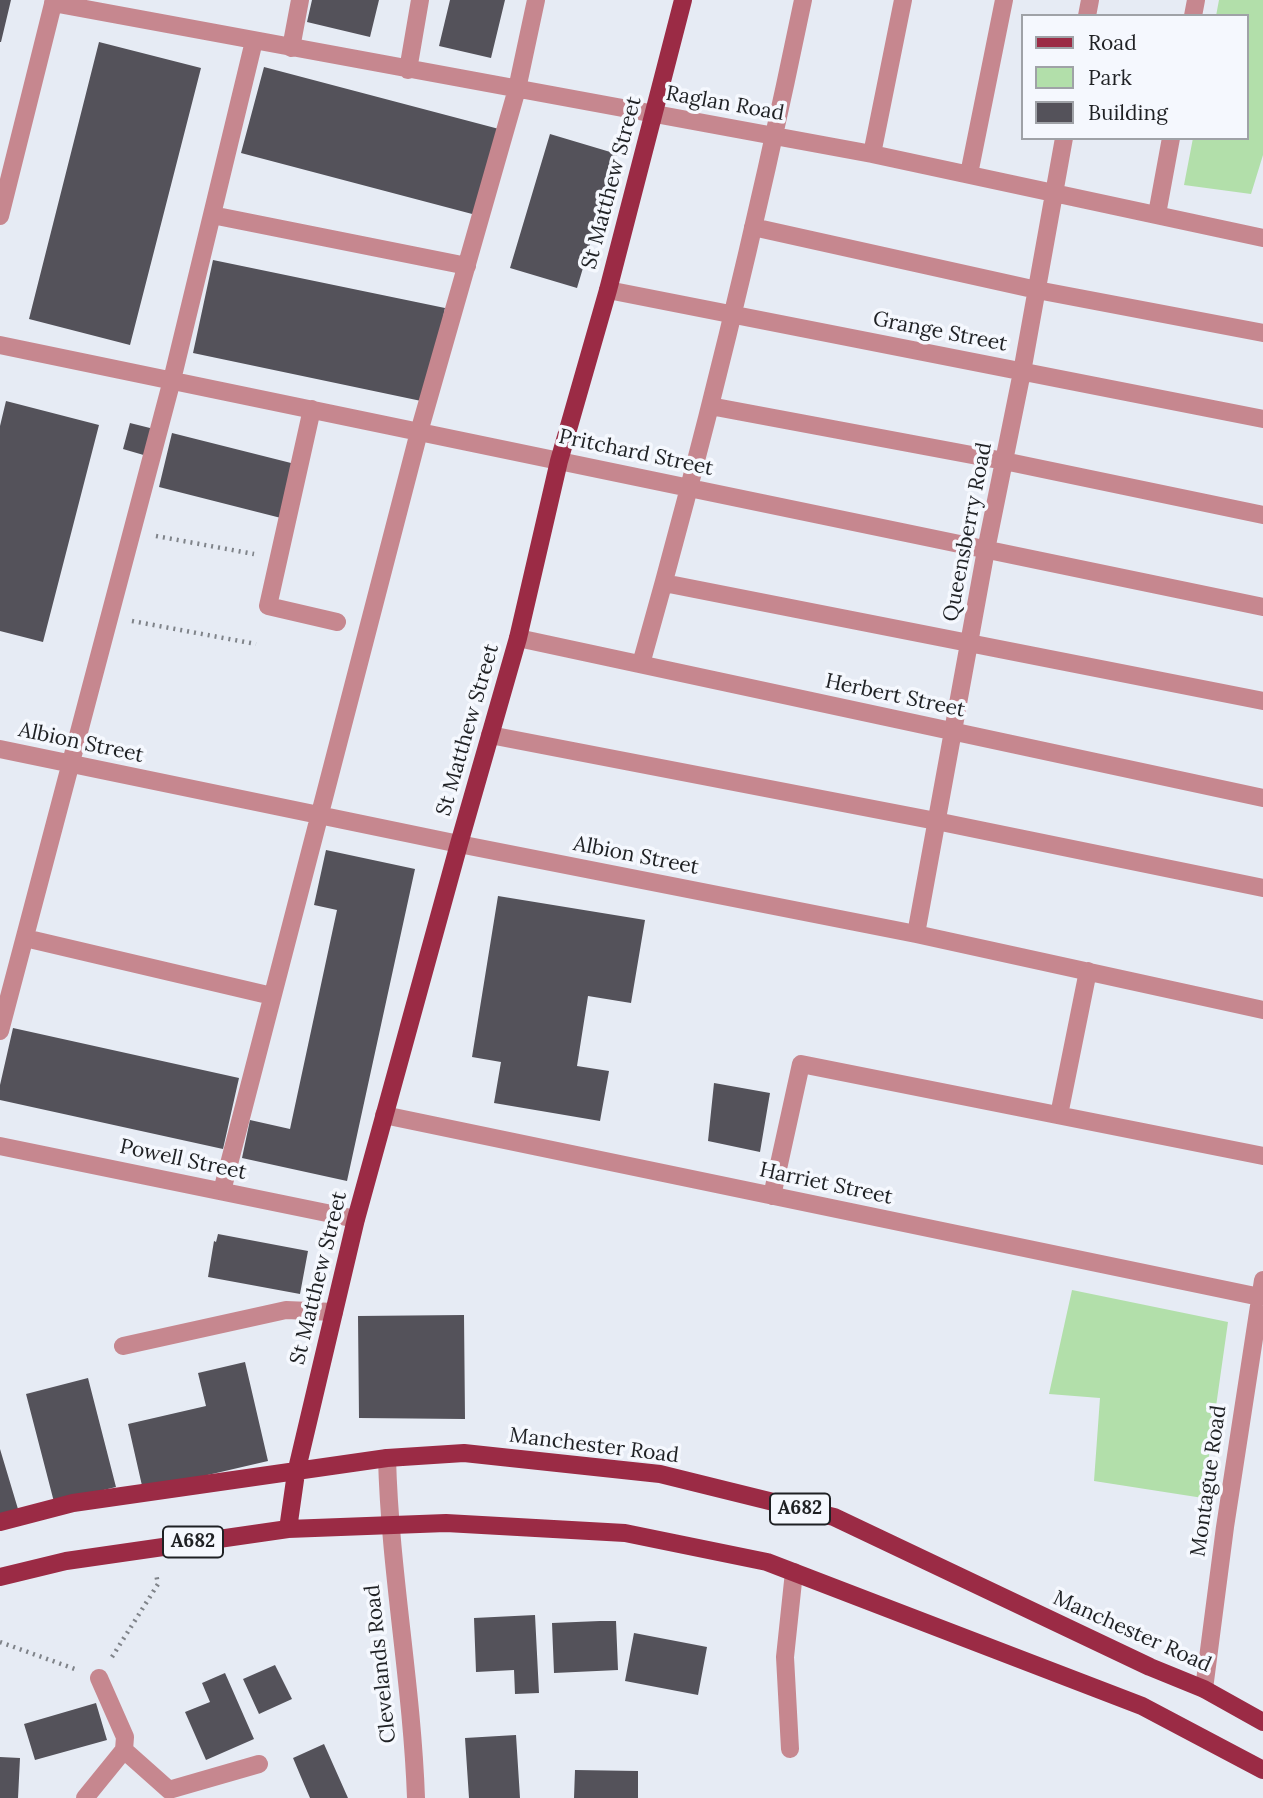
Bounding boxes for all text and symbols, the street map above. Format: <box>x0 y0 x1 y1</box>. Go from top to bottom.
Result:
legend <box>1021 14 1249 140</box>
text: Road <box>1088 29 1137 56</box>
text: Park <box>1088 64 1132 91</box>
street label: Raglan Road <box>664 81 786 127</box>
street label: St Matthew Street <box>577 94 647 272</box>
text: Building <box>1088 99 1168 126</box>
street label: Grange Street <box>871 307 1009 357</box>
street label: Pritchard Street <box>556 424 716 482</box>
street label: Queensberry Road <box>938 440 998 624</box>
street label: St Matthew Street <box>431 641 505 819</box>
street label: Herbert Street <box>823 669 967 723</box>
street label: Albion Street <box>16 717 146 769</box>
street label: Albion Street <box>571 832 701 880</box>
street label: Powell Street <box>117 1134 249 1186</box>
street label: Harriet Street <box>757 1158 895 1210</box>
street label: St Matthew Street <box>285 1189 353 1367</box>
street label: Montague Road <box>1186 1404 1232 1558</box>
street label: Manchester Road <box>508 1423 680 1469</box>
road number: A682 <box>770 1494 830 1525</box>
road number: A682 <box>163 1526 223 1558</box>
street label: Clevelands Road <box>360 1583 402 1745</box>
street label: Manchester Road <box>1049 1586 1215 1678</box>

